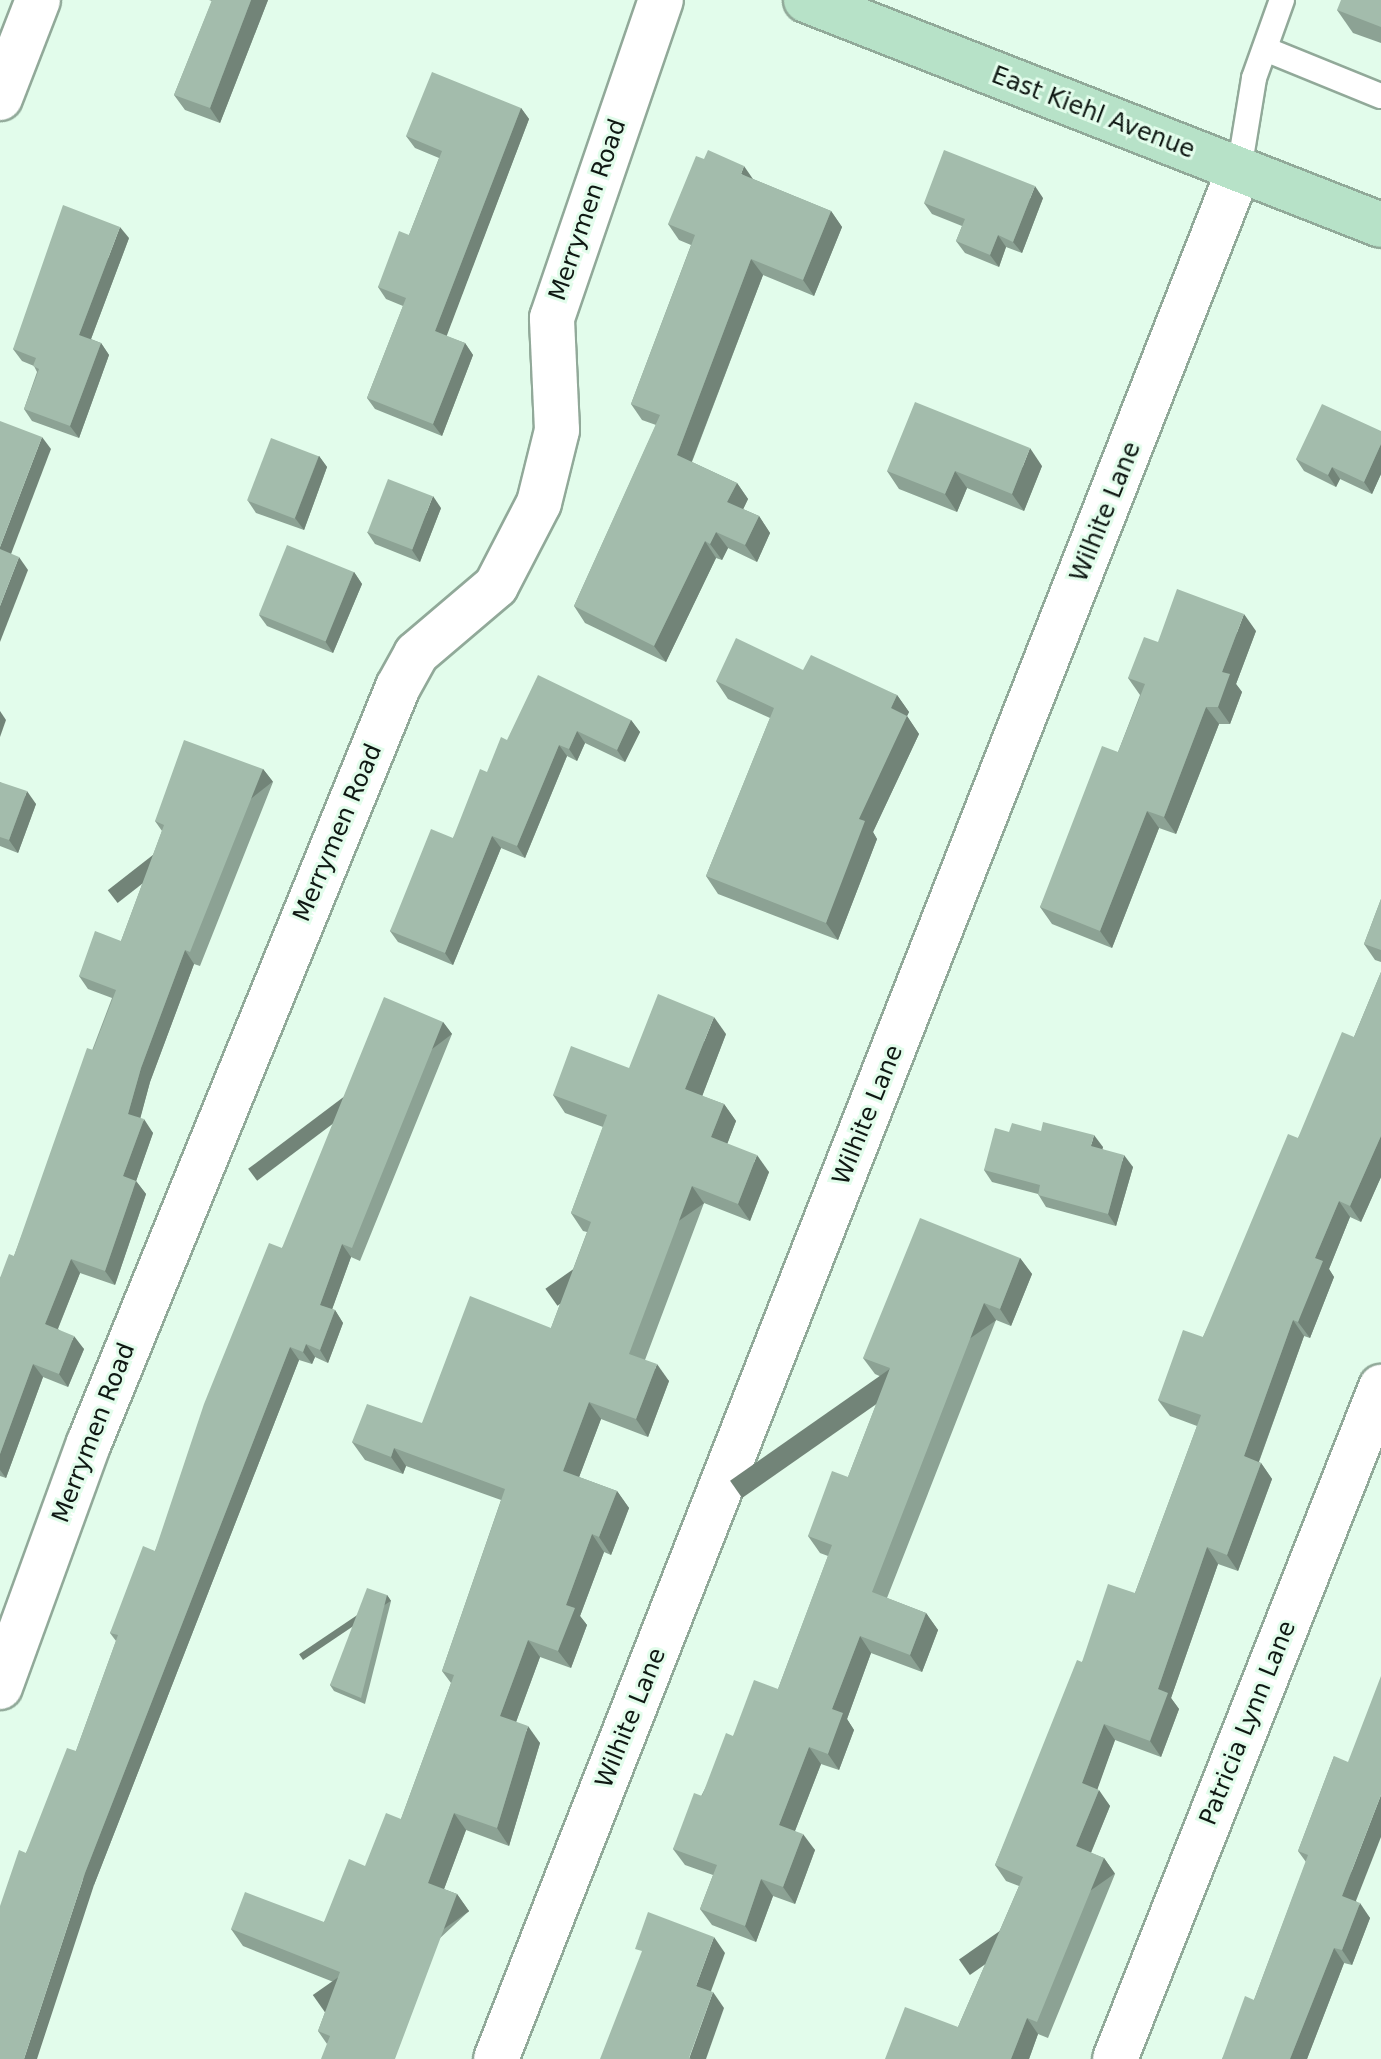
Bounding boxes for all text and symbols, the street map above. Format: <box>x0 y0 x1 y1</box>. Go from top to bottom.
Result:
street label: East Kiehl Avenue <box>987 61 1199 165</box>
street label: Merrymen Road <box>543 115 633 305</box>
street label: Wilhite Lane <box>1065 438 1147 586</box>
street label: Merrymen Road <box>288 740 388 926</box>
street label: Wilhite Lane <box>827 1041 909 1189</box>
street label: Merrymen Road <box>46 1339 142 1527</box>
street label: Patricia Lynn Lane <box>1194 1617 1302 1829</box>
street label: Wilhite Lane <box>590 1644 672 1792</box>

